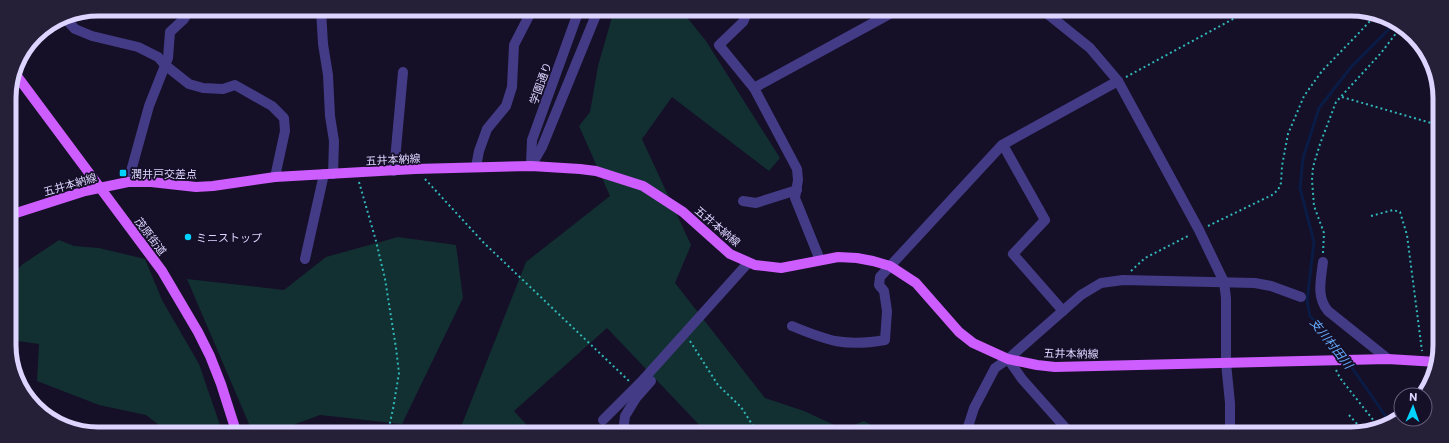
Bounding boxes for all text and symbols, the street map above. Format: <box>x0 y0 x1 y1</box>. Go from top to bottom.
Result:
street label: 学園通り <box>526 60 554 106</box>
street label: 五井本納線 <box>365 151 421 167</box>
place label: 潤井戸交差点 <box>131 167 197 180</box>
marker: 潤井戸交差点 <box>118 168 128 178</box>
street label: 五井本納線 <box>42 170 98 198</box>
street label: 五井本納線 <box>693 203 743 249</box>
street label: 茂原街道 <box>133 215 169 257</box>
place label: ミニストップ <box>196 231 262 244</box>
marker: ミニストップ <box>183 232 193 242</box>
water label: 支川村田川 <box>1308 315 1357 373</box>
street label: 五井本納線 <box>1043 346 1099 360</box>
north arrow <box>1393 387 1433 427</box>
text: N <box>1409 390 1418 403</box>

